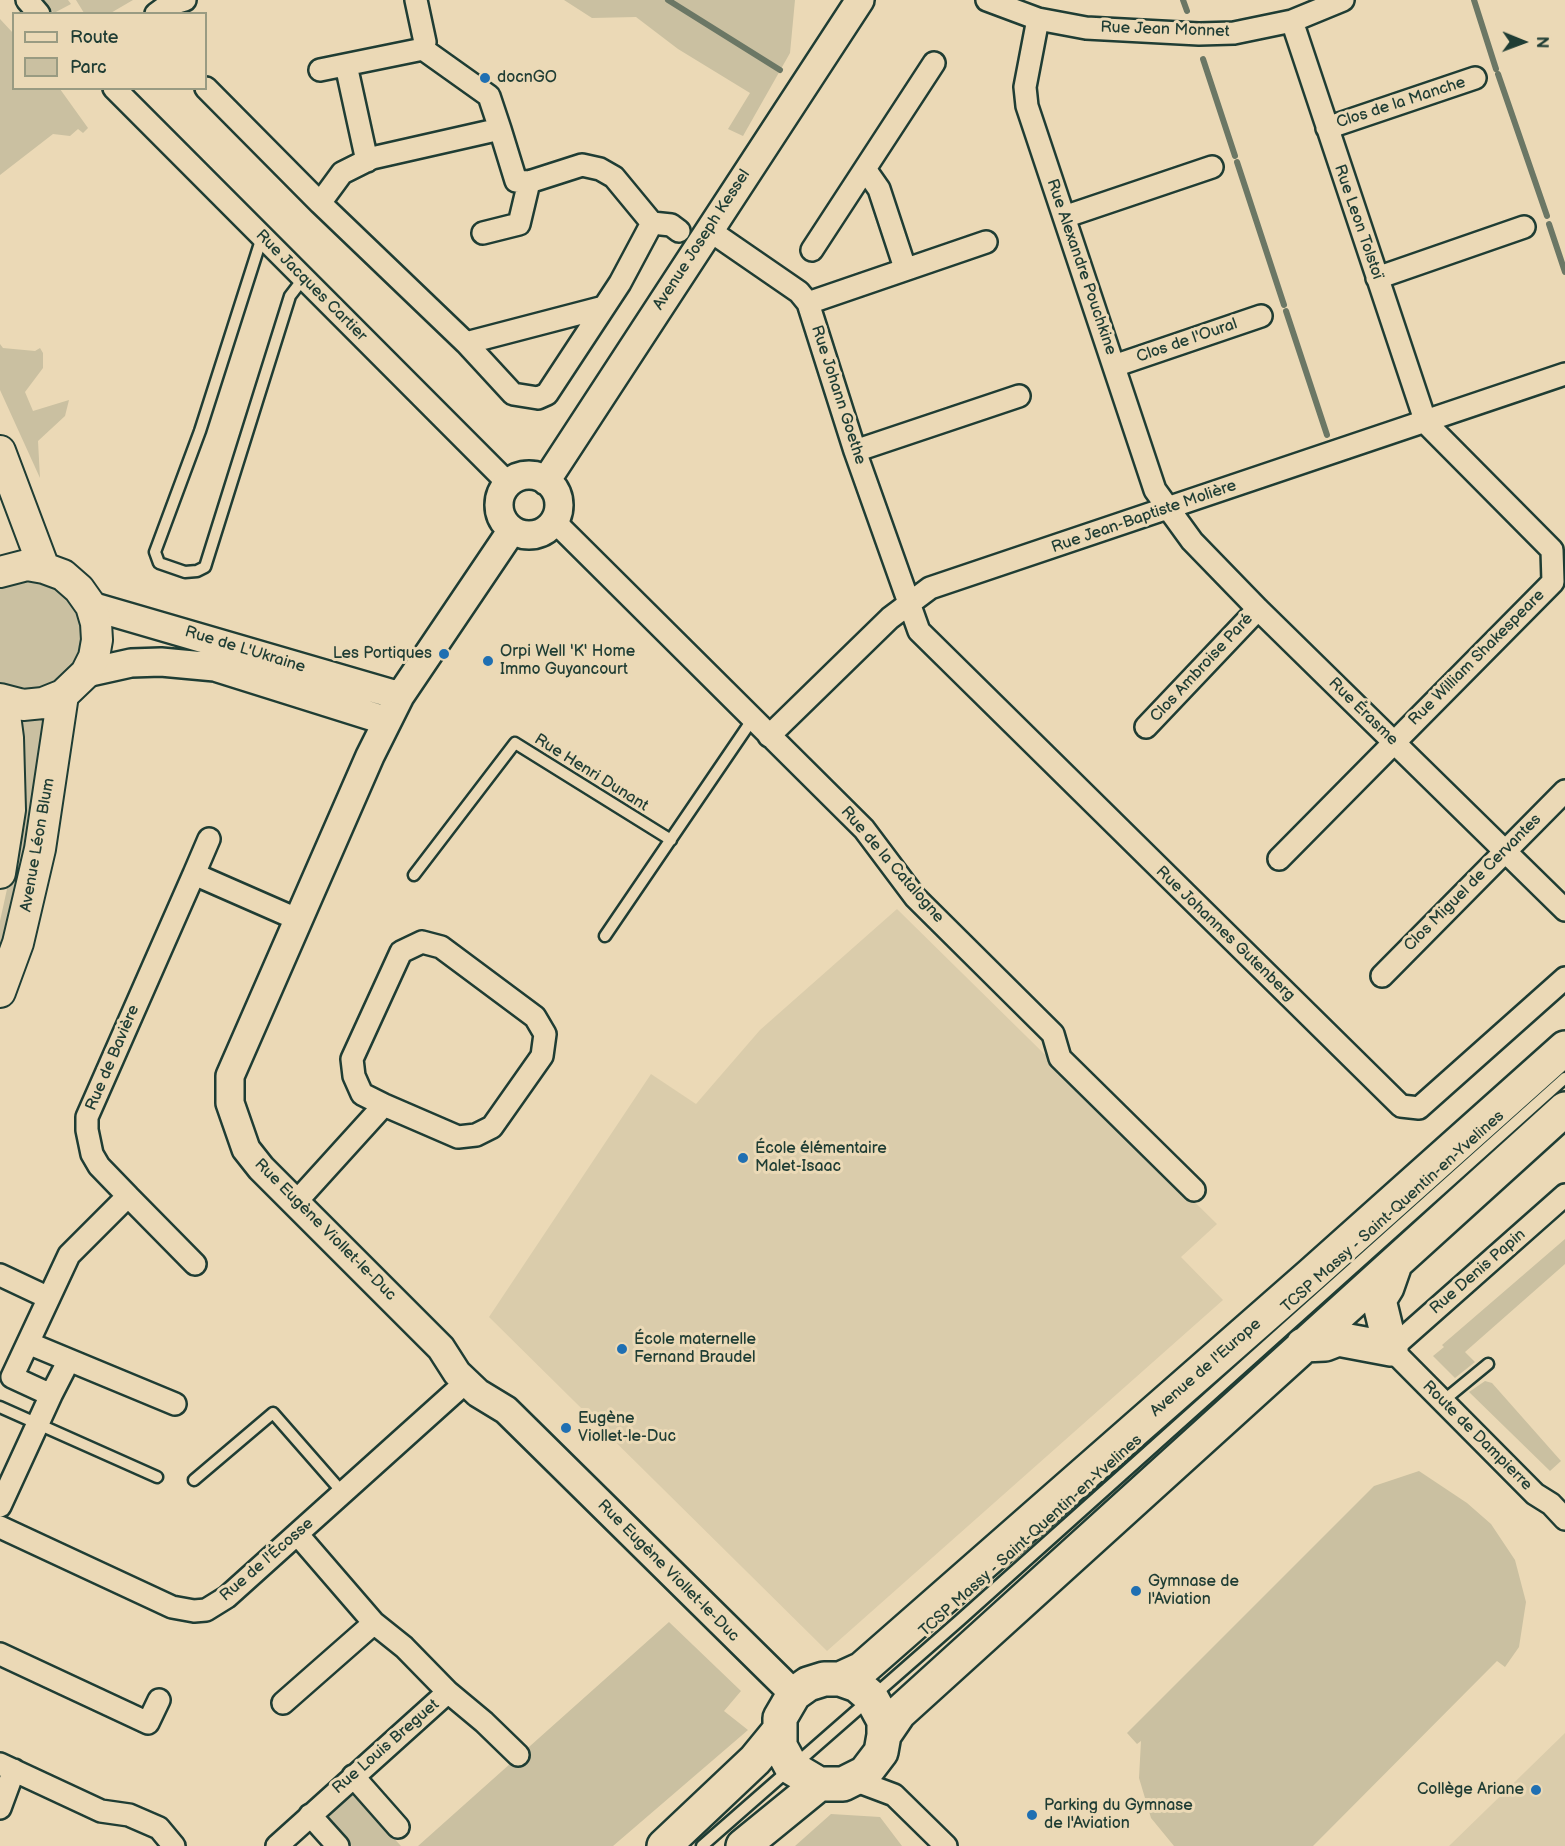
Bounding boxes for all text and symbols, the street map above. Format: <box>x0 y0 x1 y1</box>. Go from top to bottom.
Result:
legend <box>12 12 207 90</box>
north arrow <box>1493 12 1553 72</box>
street label: Rue Jean Monnet <box>1100 18 1230 42</box>
text: Route <box>70 27 119 48</box>
text: N <box>1532 36 1551 49</box>
text: Parc <box>70 57 107 78</box>
place label: docnGO <box>497 68 557 88</box>
marker: docnGO <box>478 71 492 85</box>
street label: Clos de la Manche <box>1334 73 1468 133</box>
street label: Rue Leon Tolstoï <box>1329 162 1387 282</box>
street label: Avenue Joseph Kessel <box>649 166 755 314</box>
street label: Rue Alexandre Pouchkine <box>1042 177 1120 357</box>
street label: Rue Jacques Cartier <box>251 226 371 346</box>
street label: Clos de l'Oural <box>1134 315 1240 367</box>
street label: Rue Johann Goethe <box>806 323 870 467</box>
street label: Rue Jean-Baptiste Molière <box>1049 476 1239 558</box>
street label: Rue William Shakespeare <box>1405 586 1549 730</box>
street label: Clos Ambroise Paré <box>1147 610 1257 726</box>
street label: Rue de L'Ukraine <box>182 623 308 677</box>
place label: Orpi Well 'K' Home Immo Guyancourt <box>500 642 635 680</box>
place label: Les Portiques <box>333 644 432 664</box>
marker: Les Portiques <box>437 647 451 661</box>
marker: Orpi Well 'K' Home Immo Guyancourt <box>481 654 495 668</box>
street label: Rue Érasme <box>1324 674 1402 750</box>
street label: Rue Henri Dunant <box>530 730 652 816</box>
street label: Avenue Léon Blum <box>17 777 59 913</box>
street label: Rue de la Catalogne <box>836 803 948 927</box>
street label: Clos Miguel de Cervantes <box>1400 810 1546 956</box>
street label: Rue Johannes Gutenberg <box>1151 862 1299 1006</box>
street label: Rue de Bavière <box>82 1002 144 1114</box>
street label: TCSP Massy - Saint-Quentin-en-Yvelines <box>1278 1107 1508 1317</box>
place label: École élémentaire Malet-Isaac <box>755 1139 887 1177</box>
marker: École élémentaire Malet-Isaac <box>736 1151 750 1165</box>
street label: Rue Eugène Viollet-le-Duc <box>250 1155 400 1305</box>
street label: Rue Denis Papin <box>1426 1225 1530 1319</box>
street label: Avenue de l'Europe <box>1147 1315 1265 1421</box>
place label: École maternelle Fernand Braudel <box>634 1330 756 1368</box>
marker: École maternelle Fernand Braudel <box>615 1342 629 1356</box>
street label: Route de Dampierre <box>1418 1377 1536 1495</box>
place label: Eugène Viollet-le-Duc <box>578 1409 676 1447</box>
marker: Eugène Viollet-le-Duc <box>559 1421 573 1435</box>
street label: TCSP Massy - Saint-Quentin-en-Yvelines <box>916 1431 1146 1641</box>
street label: Rue Eugène Viollet-le-Duc <box>593 1496 743 1646</box>
street label: Rue de l'Écosse <box>216 1514 318 1606</box>
place label: Gymnase de l'Aviation <box>1148 1572 1239 1610</box>
marker: Gymnase de l'Aviation <box>1129 1584 1143 1598</box>
street label: Rue Louis Breguet <box>329 1695 443 1799</box>
place label: Collège Ariane <box>1417 1780 1524 1800</box>
marker: Collège Ariane <box>1529 1783 1543 1797</box>
place label: Parking du Gymnase de l'Aviation <box>1044 1796 1193 1834</box>
marker: Parking du Gymnase de l'Aviation <box>1025 1808 1039 1822</box>

